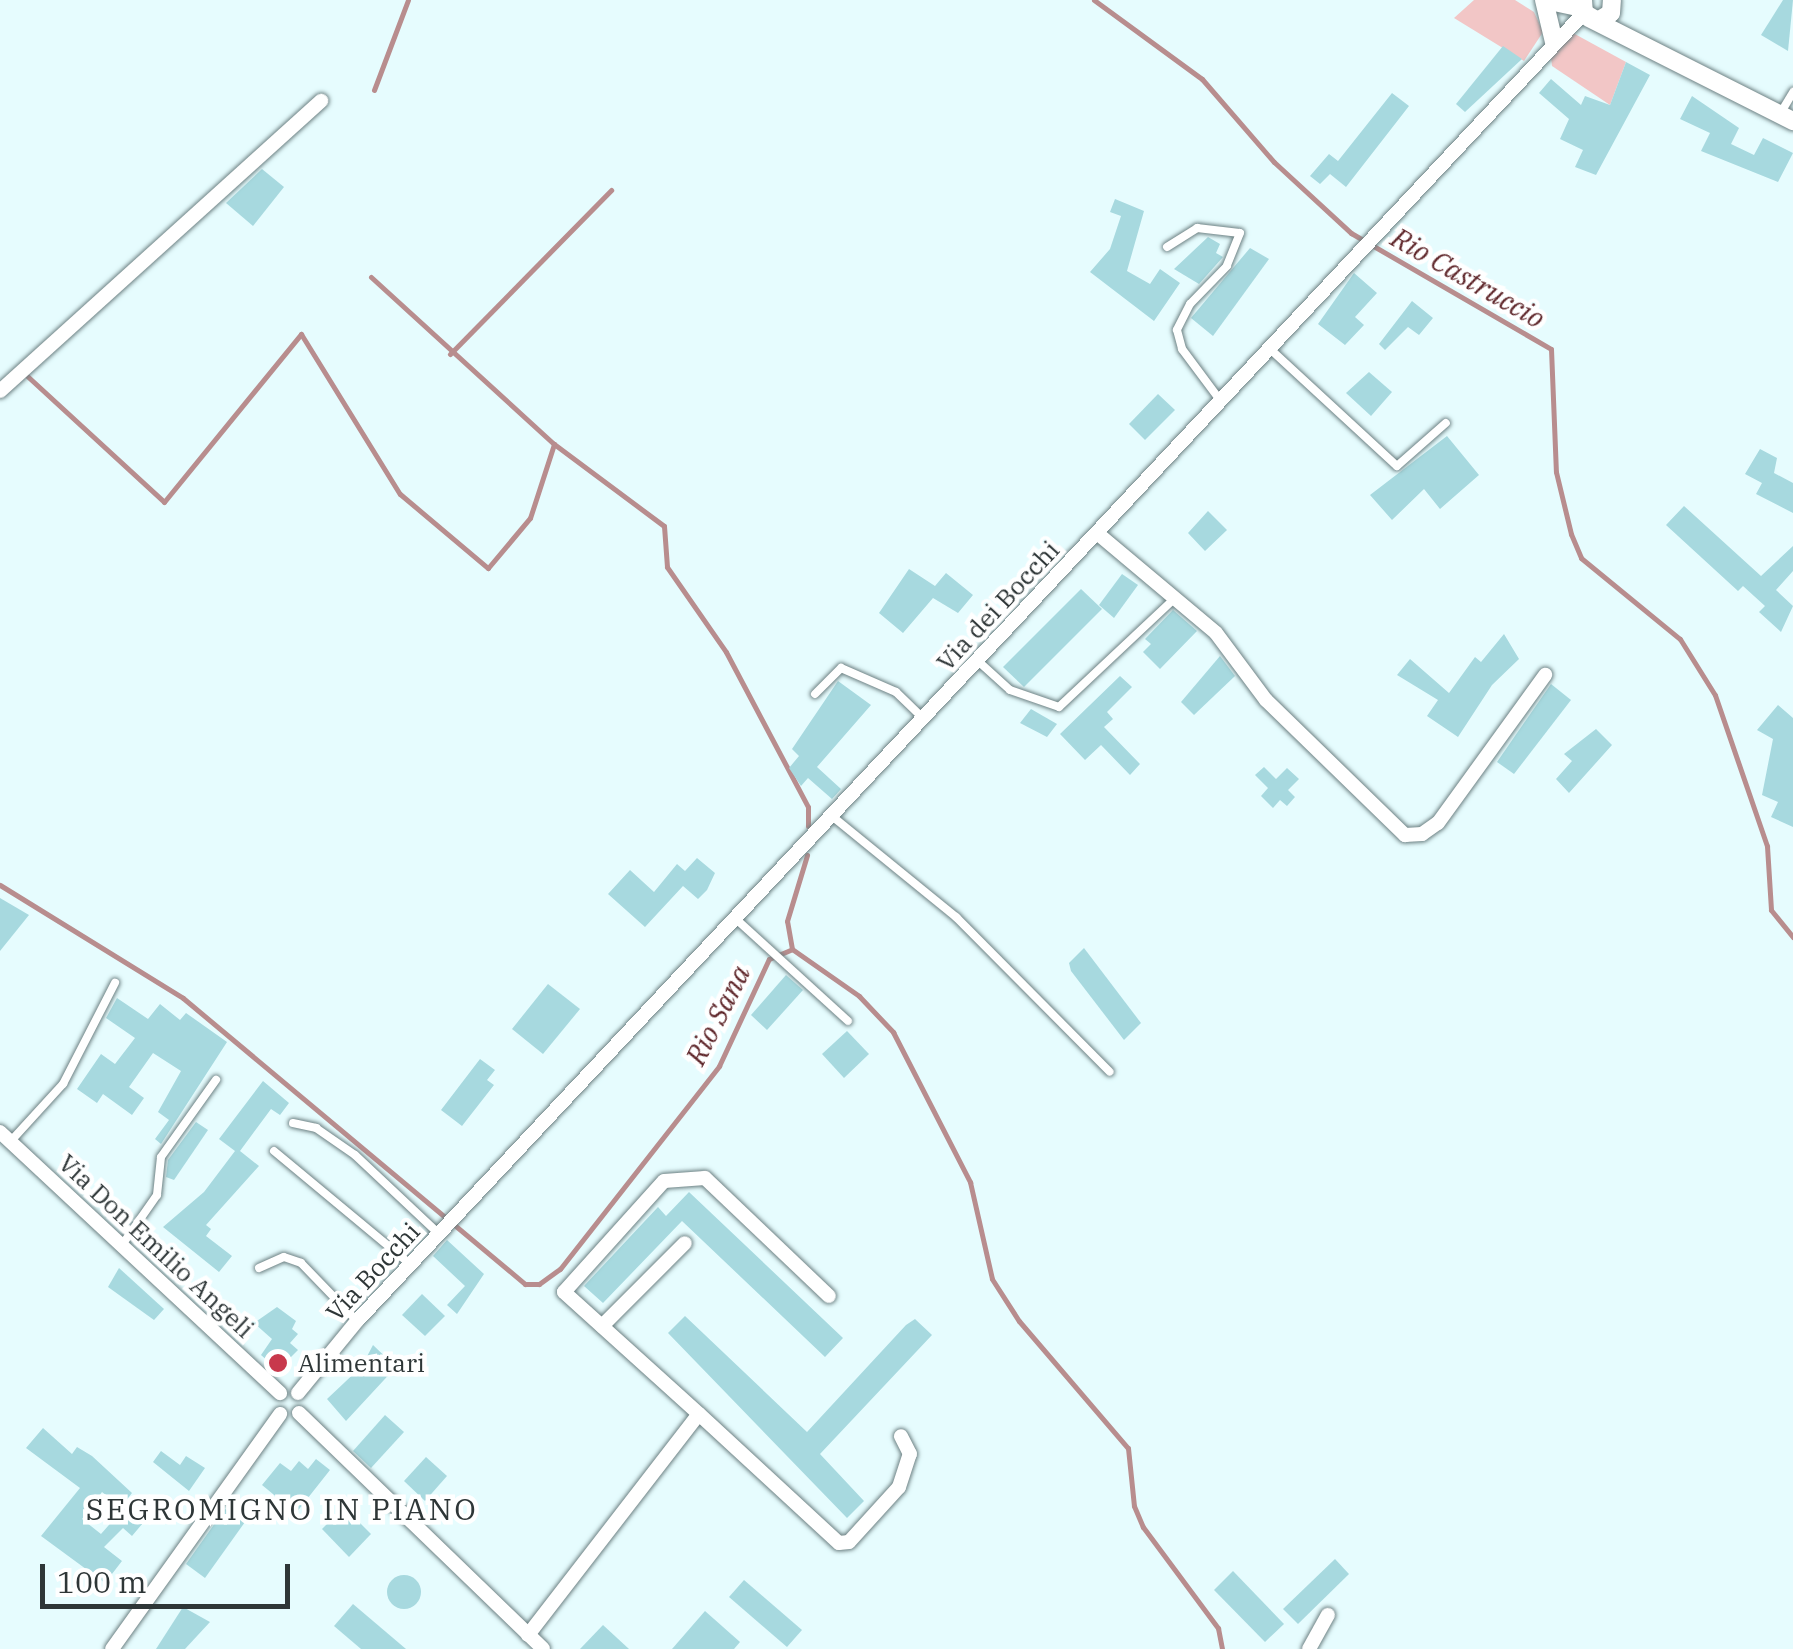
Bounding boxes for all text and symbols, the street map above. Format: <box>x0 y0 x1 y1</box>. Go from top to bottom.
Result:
water label: Rio Castruccio <box>1385 221 1551 335</box>
street label: Via dei Bocchi <box>930 535 1066 677</box>
water label: Rio Sana <box>679 960 757 1070</box>
street label: Via Don Emilio Angeli <box>52 1148 260 1344</box>
street label: Via Bocchi <box>320 1217 426 1327</box>
place label: Alimentari <box>298 1348 425 1378</box>
marker: Alimentari <box>267 1352 289 1374</box>
district label: SEGROMIGNO IN PIANO <box>86 1491 478 1527</box>
scale bar <box>45 1544 295 1606</box>
text: 100 m <box>57 1562 147 1601</box>

